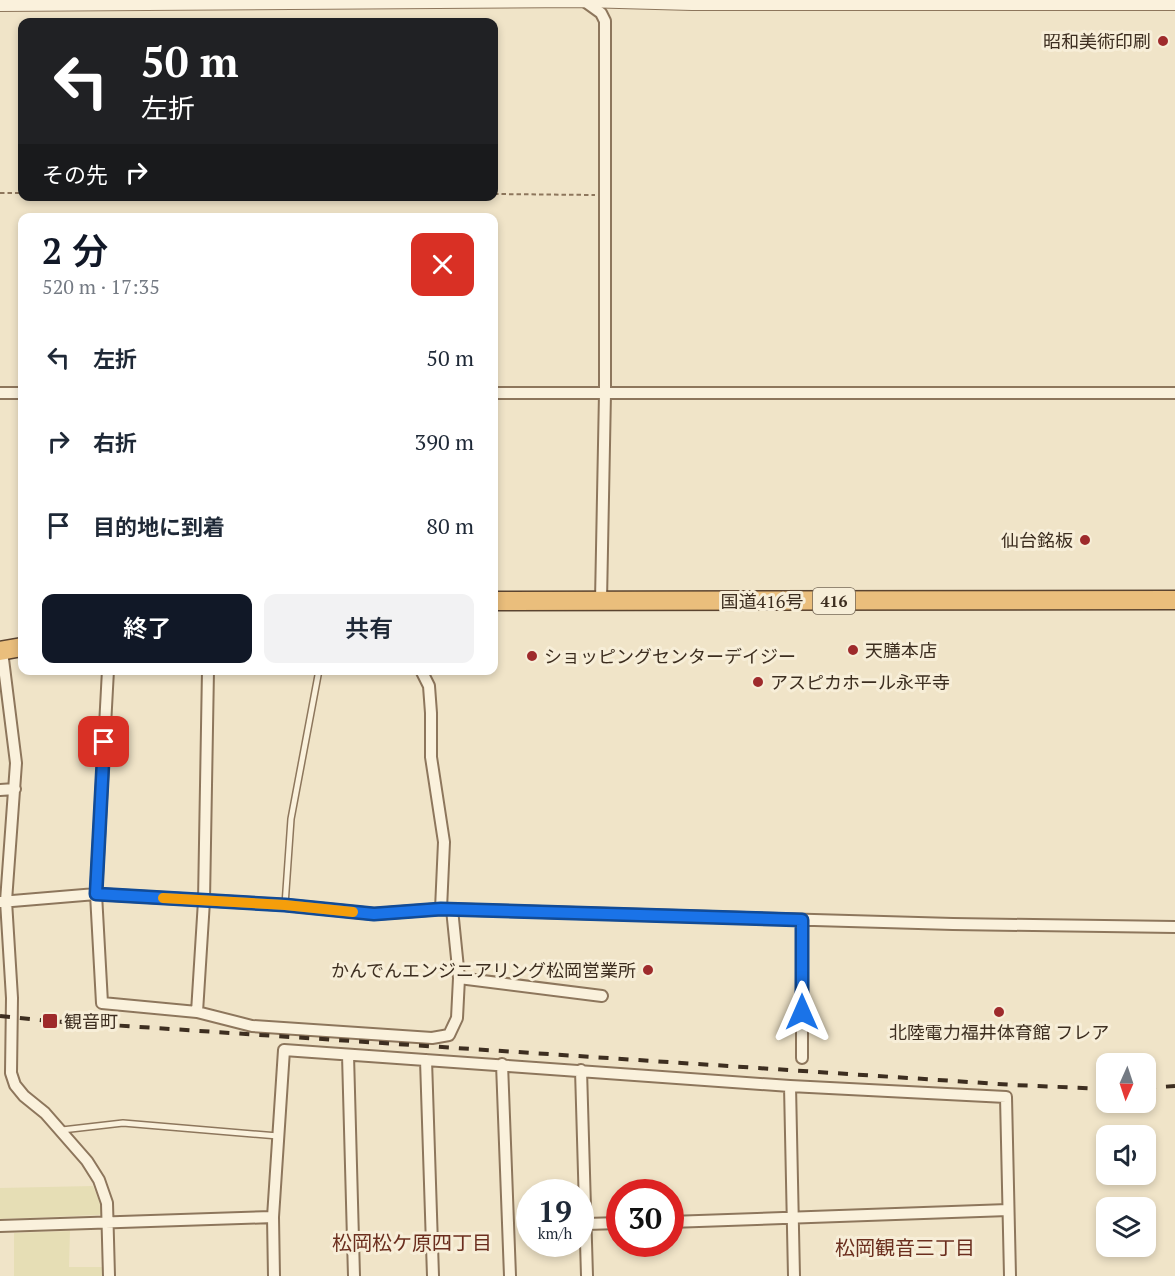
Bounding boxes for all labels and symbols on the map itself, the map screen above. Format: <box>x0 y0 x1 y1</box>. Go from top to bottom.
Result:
place label: 昭和美術印刷 <box>1043 29 1151 53</box>
marker: 昭和美術印刷 <box>1156 34 1170 48</box>
place label: 仙台銘板 <box>1001 528 1073 552</box>
marker: 仙台銘板 <box>1078 533 1092 547</box>
road number: 416 <box>813 588 855 614</box>
street label: 国道416号 <box>721 589 803 613</box>
place label: 天膳本店 <box>865 638 937 662</box>
marker: 天膳本店 <box>846 643 860 657</box>
place label: ショッピングセンターデイジー <box>544 644 796 668</box>
marker: ショッピングセンターデイジー <box>525 649 539 663</box>
place label: アスピカホール永平寺 <box>770 670 950 694</box>
marker: アスピカホール永平寺 <box>751 675 765 689</box>
pin <box>78 716 129 767</box>
place label: かんでんエンジニアリング松岡営業所 <box>331 958 636 982</box>
marker: かんでんエンジニアリング松岡営業所 <box>641 963 655 977</box>
position arrow <box>770 980 834 1044</box>
marker: 北陸電力福井体育館 フレア <box>992 1005 1006 1019</box>
place label: 観音町 <box>64 1009 118 1033</box>
marker: 観音町 <box>41 1012 59 1030</box>
place label: 北陸電力福井体育館 フレア <box>889 1020 1109 1044</box>
north arrow <box>1096 1053 1156 1113</box>
speed limit sign: 30 <box>606 1179 684 1257</box>
district label: 松岡松ケ原四丁目 <box>332 1229 492 1256</box>
district label: 松岡観音三丁目 <box>835 1234 975 1261</box>

